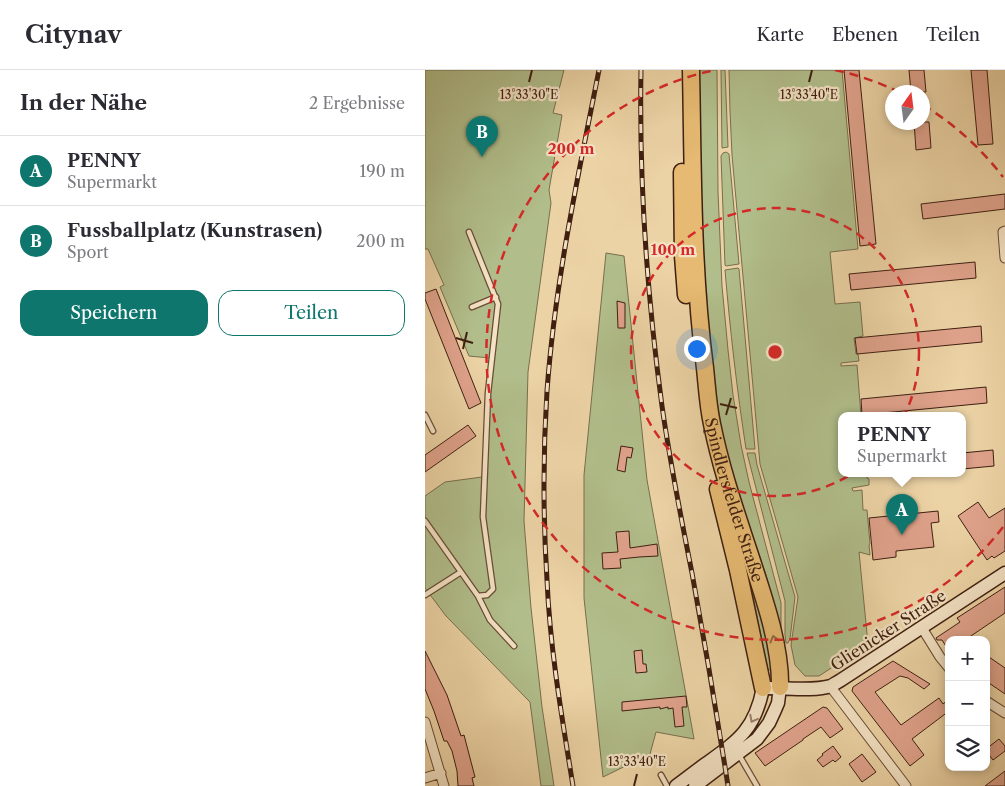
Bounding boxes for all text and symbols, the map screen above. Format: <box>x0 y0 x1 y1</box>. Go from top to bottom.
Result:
text: Citynav <box>25 20 122 49</box>
text: Karte <box>756 24 804 46</box>
text: Ebenen <box>832 24 898 46</box>
text: Teilen <box>926 24 980 46</box>
north arrow <box>885 85 930 130</box>
text: 13°33'30"E <box>500 87 558 102</box>
text: 13°33'40"E <box>780 87 838 102</box>
text: In der Nähe <box>20 90 147 115</box>
text: 2 Ergebnisse <box>309 93 405 113</box>
pin: B <box>466 116 498 157</box>
text: 200 m <box>548 139 594 158</box>
text: PENNY <box>67 149 141 172</box>
text: A <box>30 161 42 181</box>
text: 190 m <box>360 161 405 181</box>
text: Supermarkt <box>67 172 157 192</box>
text: Fussballplatz (Kunstrasen) <box>67 219 322 242</box>
text: B <box>30 231 42 251</box>
text: 200 m <box>356 231 405 251</box>
text: 100 m <box>651 240 695 259</box>
text: Sport <box>67 242 109 262</box>
button: Speichern <box>20 290 208 336</box>
button: Teilen <box>218 290 405 336</box>
your location <box>684 336 710 362</box>
centre of rings <box>766 343 784 361</box>
popup <box>838 412 966 477</box>
street label: Spindlersfelder Straße <box>701 416 768 585</box>
text: PENNY <box>857 423 931 446</box>
text: Supermarkt <box>857 446 947 466</box>
pin: A <box>886 494 918 535</box>
street label: Glienicker Straße <box>827 585 949 675</box>
one-way arrow <box>769 634 780 643</box>
map controls <box>945 636 990 771</box>
button: + <box>945 636 990 681</box>
button: − <box>945 681 990 726</box>
one-way arrow <box>749 714 759 723</box>
button: layers <box>945 726 990 771</box>
text: 13°33'40"E <box>608 754 666 769</box>

